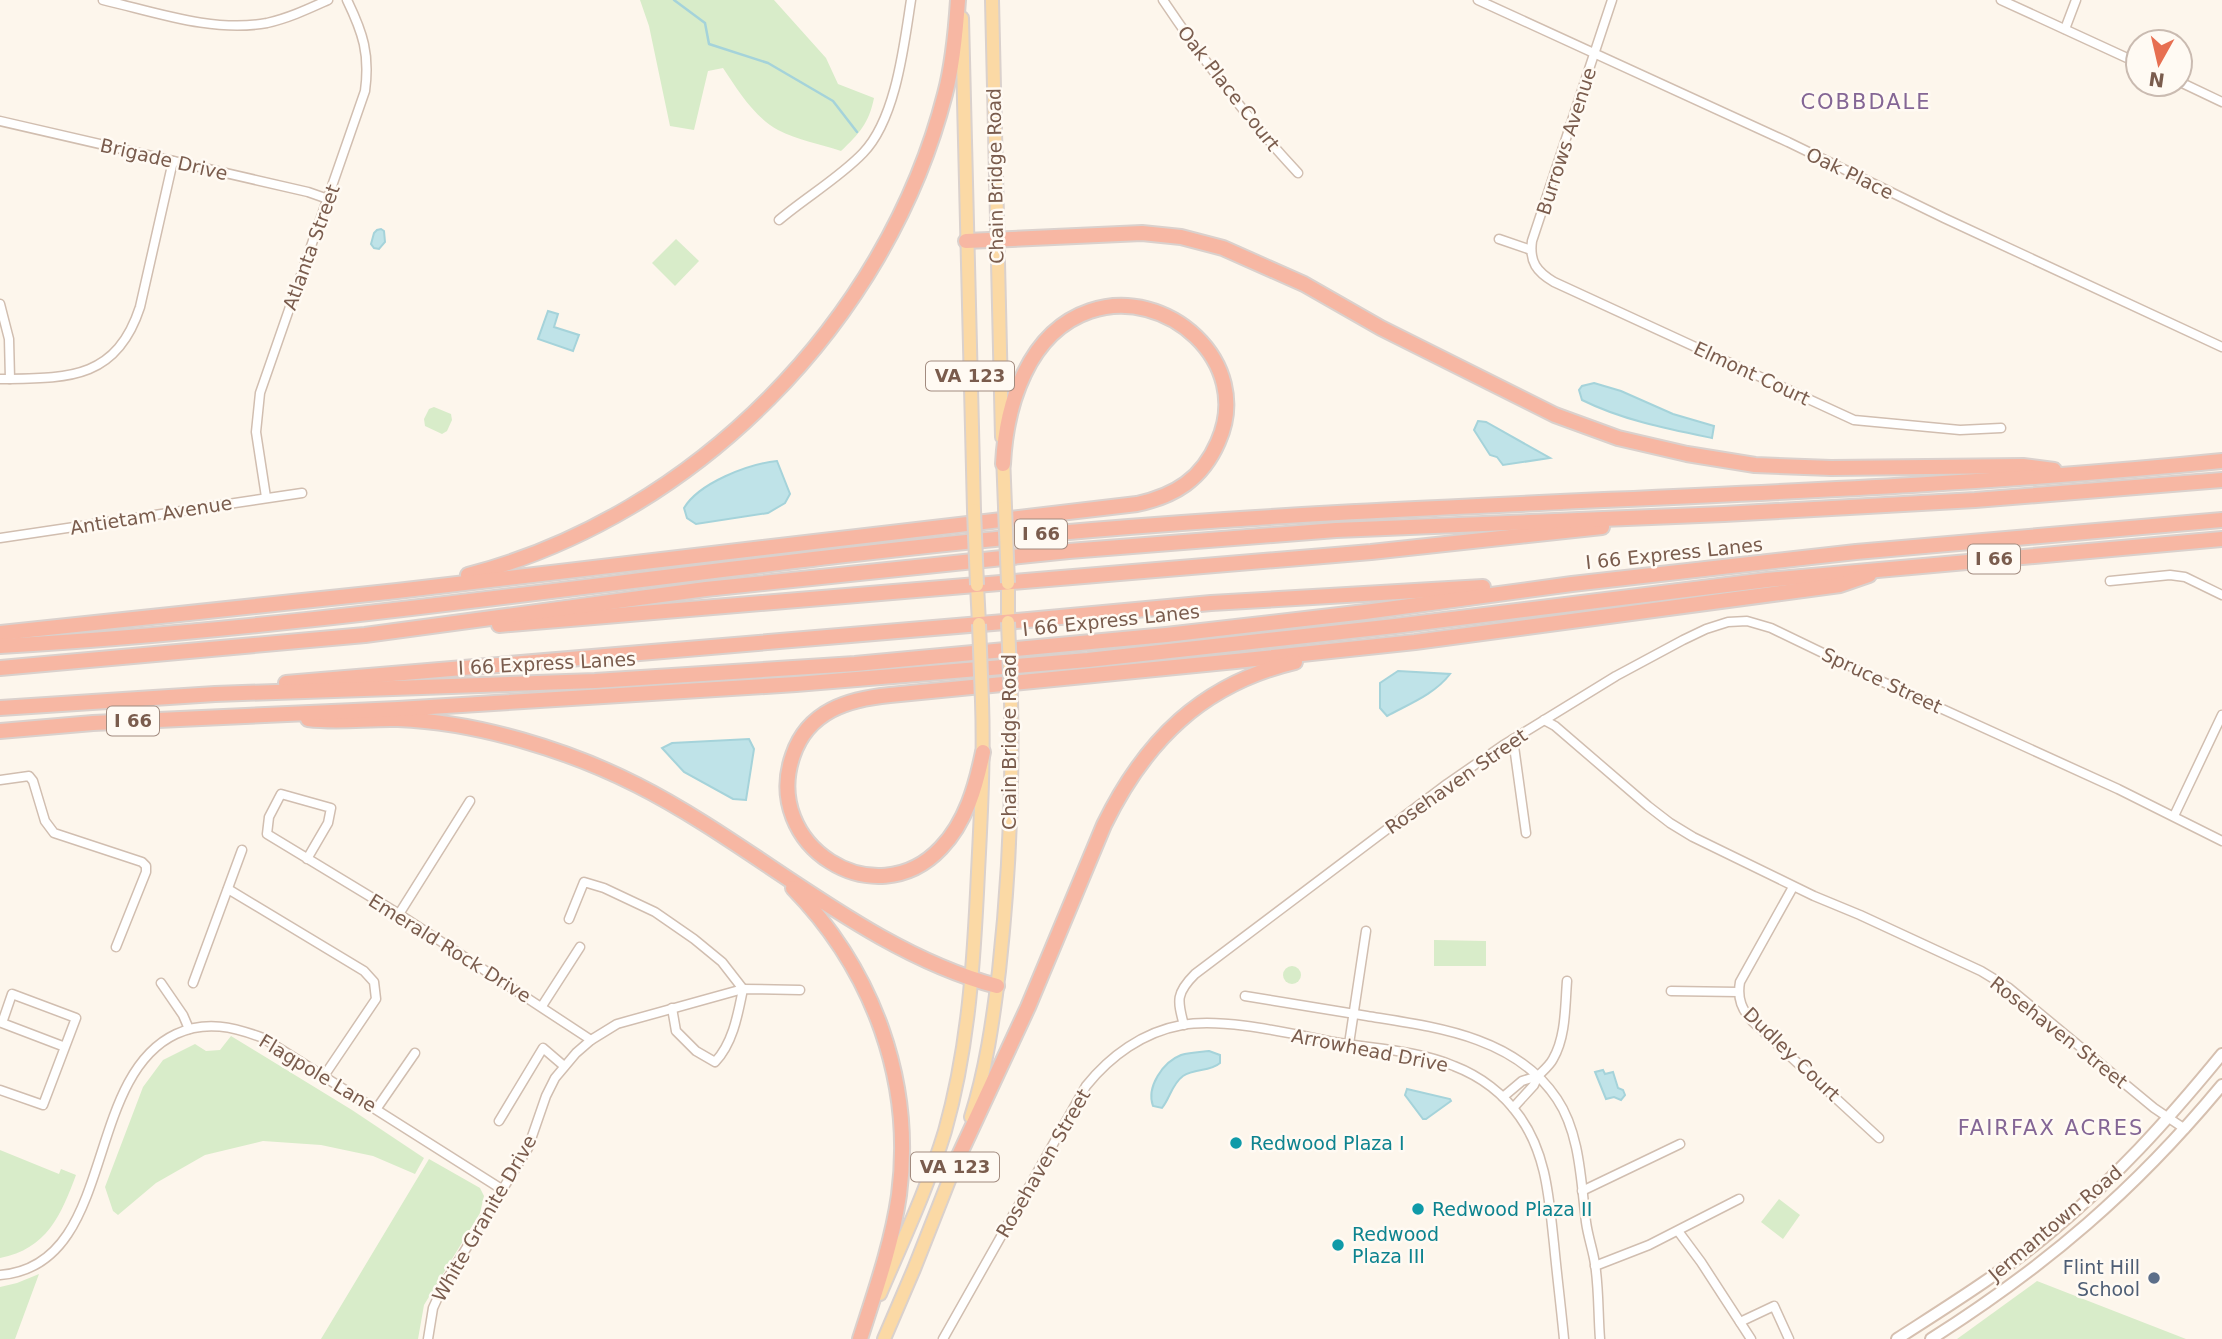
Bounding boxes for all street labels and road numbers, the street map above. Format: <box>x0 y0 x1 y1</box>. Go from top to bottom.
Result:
street label: Oak Place Court <box>1173 21 1285 155</box>
street label: Burrows Avenue <box>1532 65 1600 217</box>
street label: Chain Bridge Road <box>982 88 1008 264</box>
street label: Brigade Drive <box>98 134 230 184</box>
street label: Oak Place <box>1803 142 1897 204</box>
street label: Atlanta Street <box>278 181 344 313</box>
street label: Elmont Court <box>1691 337 1813 409</box>
road number: VA 123 <box>926 362 1014 390</box>
street label: Antietam Avenue <box>68 491 234 539</box>
road number: I 66 <box>1015 520 1067 548</box>
street label: I 66 Express Lanes <box>1584 533 1764 573</box>
road number: I 66 <box>1968 544 2020 574</box>
street label: I 66 Express Lanes <box>1021 600 1201 640</box>
street label: Spruce Street <box>1818 643 1946 717</box>
street label: I 66 Express Lanes <box>458 647 636 679</box>
street label: Chain Bridge Road <box>998 654 1020 830</box>
road number: I 66 <box>107 706 159 736</box>
street label: Rosehaven Street <box>1381 724 1531 838</box>
street label: Emerald Rock Drive <box>365 889 535 1007</box>
street label: Rosehaven Street <box>1986 972 2132 1092</box>
street label: Dudley Court <box>1739 1003 1845 1105</box>
street label: Arrowhead Drive <box>1290 1024 1450 1076</box>
street label: Flagpole Lane <box>256 1029 380 1117</box>
street label: Rosehaven Street <box>991 1085 1095 1241</box>
street label: White Granite Drive <box>427 1131 541 1305</box>
road number: VA 123 <box>911 1152 999 1182</box>
street label: Jermantown Road <box>1983 1161 2126 1286</box>

